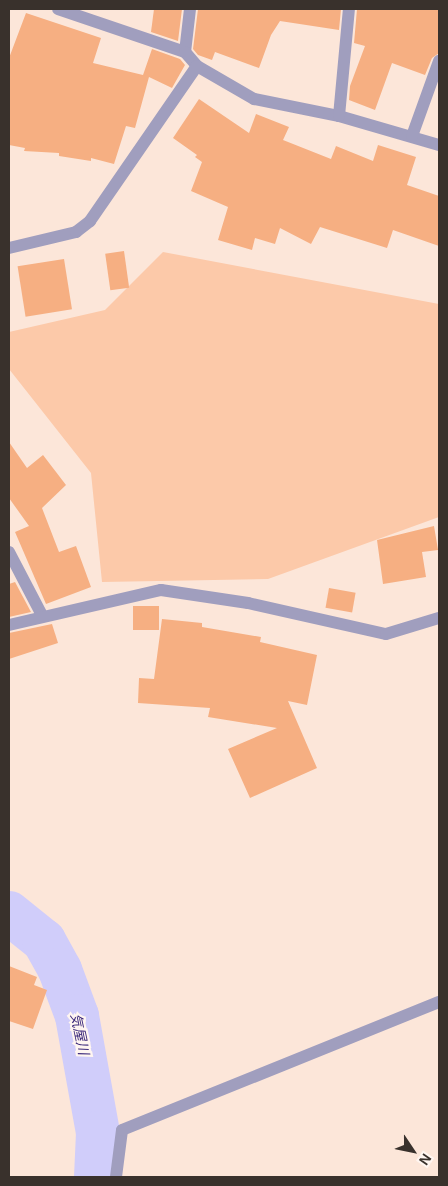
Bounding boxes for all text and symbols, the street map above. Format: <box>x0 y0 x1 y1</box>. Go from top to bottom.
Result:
water label: 気屋川 <box>67 1012 93 1056</box>
north arrow <box>388 1126 438 1176</box>
text: N <box>416 1151 435 1168</box>

